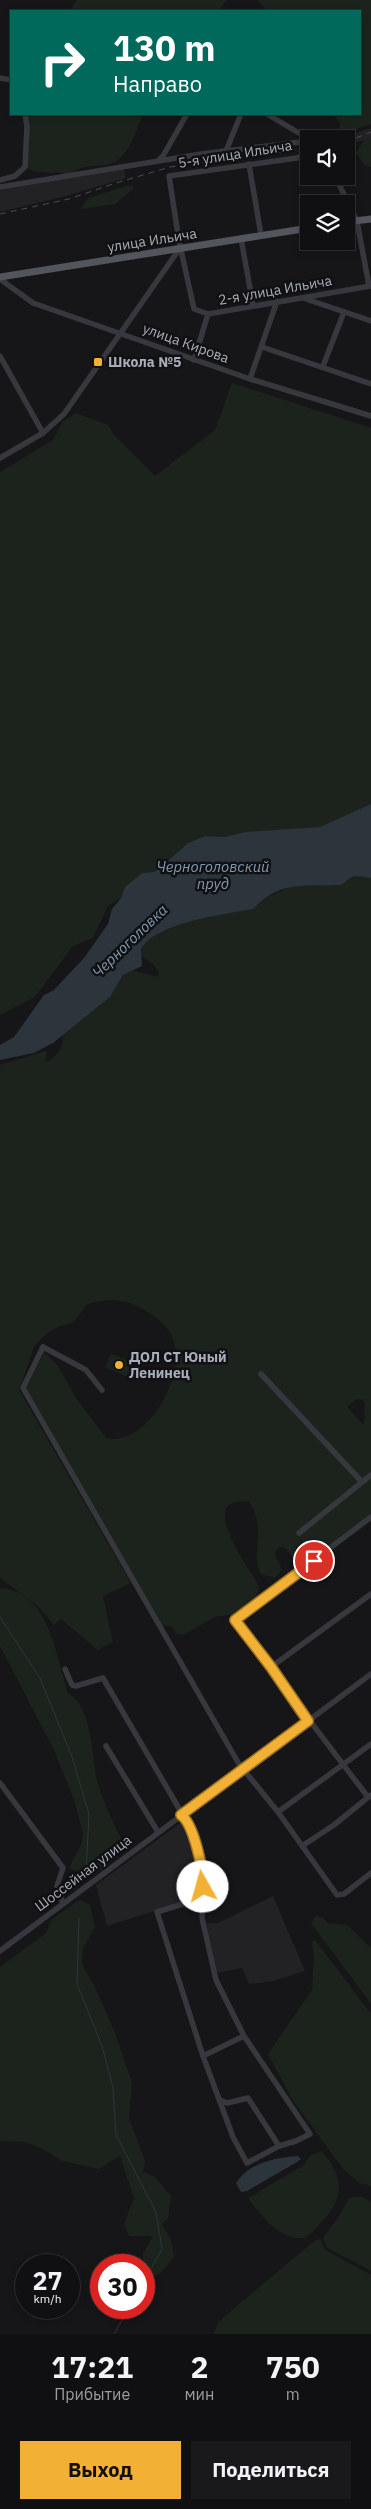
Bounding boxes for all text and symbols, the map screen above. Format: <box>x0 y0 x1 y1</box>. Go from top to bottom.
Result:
text: 130 m <box>113 25 216 71</box>
icon: right <box>30 30 95 95</box>
text: Направо <box>113 69 202 98</box>
map controls <box>300 130 355 250</box>
button: sound <box>300 130 355 185</box>
street label: 5-я улица Ильича <box>177 136 294 172</box>
button: layers <box>300 195 355 250</box>
street label: улица Ильича <box>106 224 199 256</box>
street label: 2-я улица Ильича <box>217 271 334 309</box>
street label: улица Кирова <box>140 319 232 367</box>
place label: Школа №5 <box>108 353 181 371</box>
marker: Школа №5 <box>92 356 104 368</box>
water label: Черноголовский пруд <box>156 857 270 893</box>
water label: Черноголовка <box>88 900 171 981</box>
place label: ДОЛ СТ Юный Ленинец <box>129 1348 227 1382</box>
marker: ДОЛ СТ Юный Ленинец <box>113 1359 125 1371</box>
pin <box>293 1540 335 1582</box>
icon: arrive <box>300 1547 328 1575</box>
street label: Шоссейная улица <box>31 1830 135 1915</box>
position arrow <box>176 1860 228 1912</box>
speed limit sign: 30 <box>90 2254 155 2319</box>
text: 27 <box>32 2264 63 2297</box>
text: km/h <box>33 2291 62 2306</box>
text: 17:21 <box>51 2347 133 2386</box>
text: 2 <box>190 2347 208 2386</box>
text: 750 <box>266 2347 320 2386</box>
text: Прибытие <box>54 2384 130 2404</box>
text: мин <box>184 2384 214 2404</box>
text: m <box>286 2384 300 2404</box>
button: Выход <box>20 2441 181 2499</box>
button: Поделиться <box>191 2441 351 2499</box>

